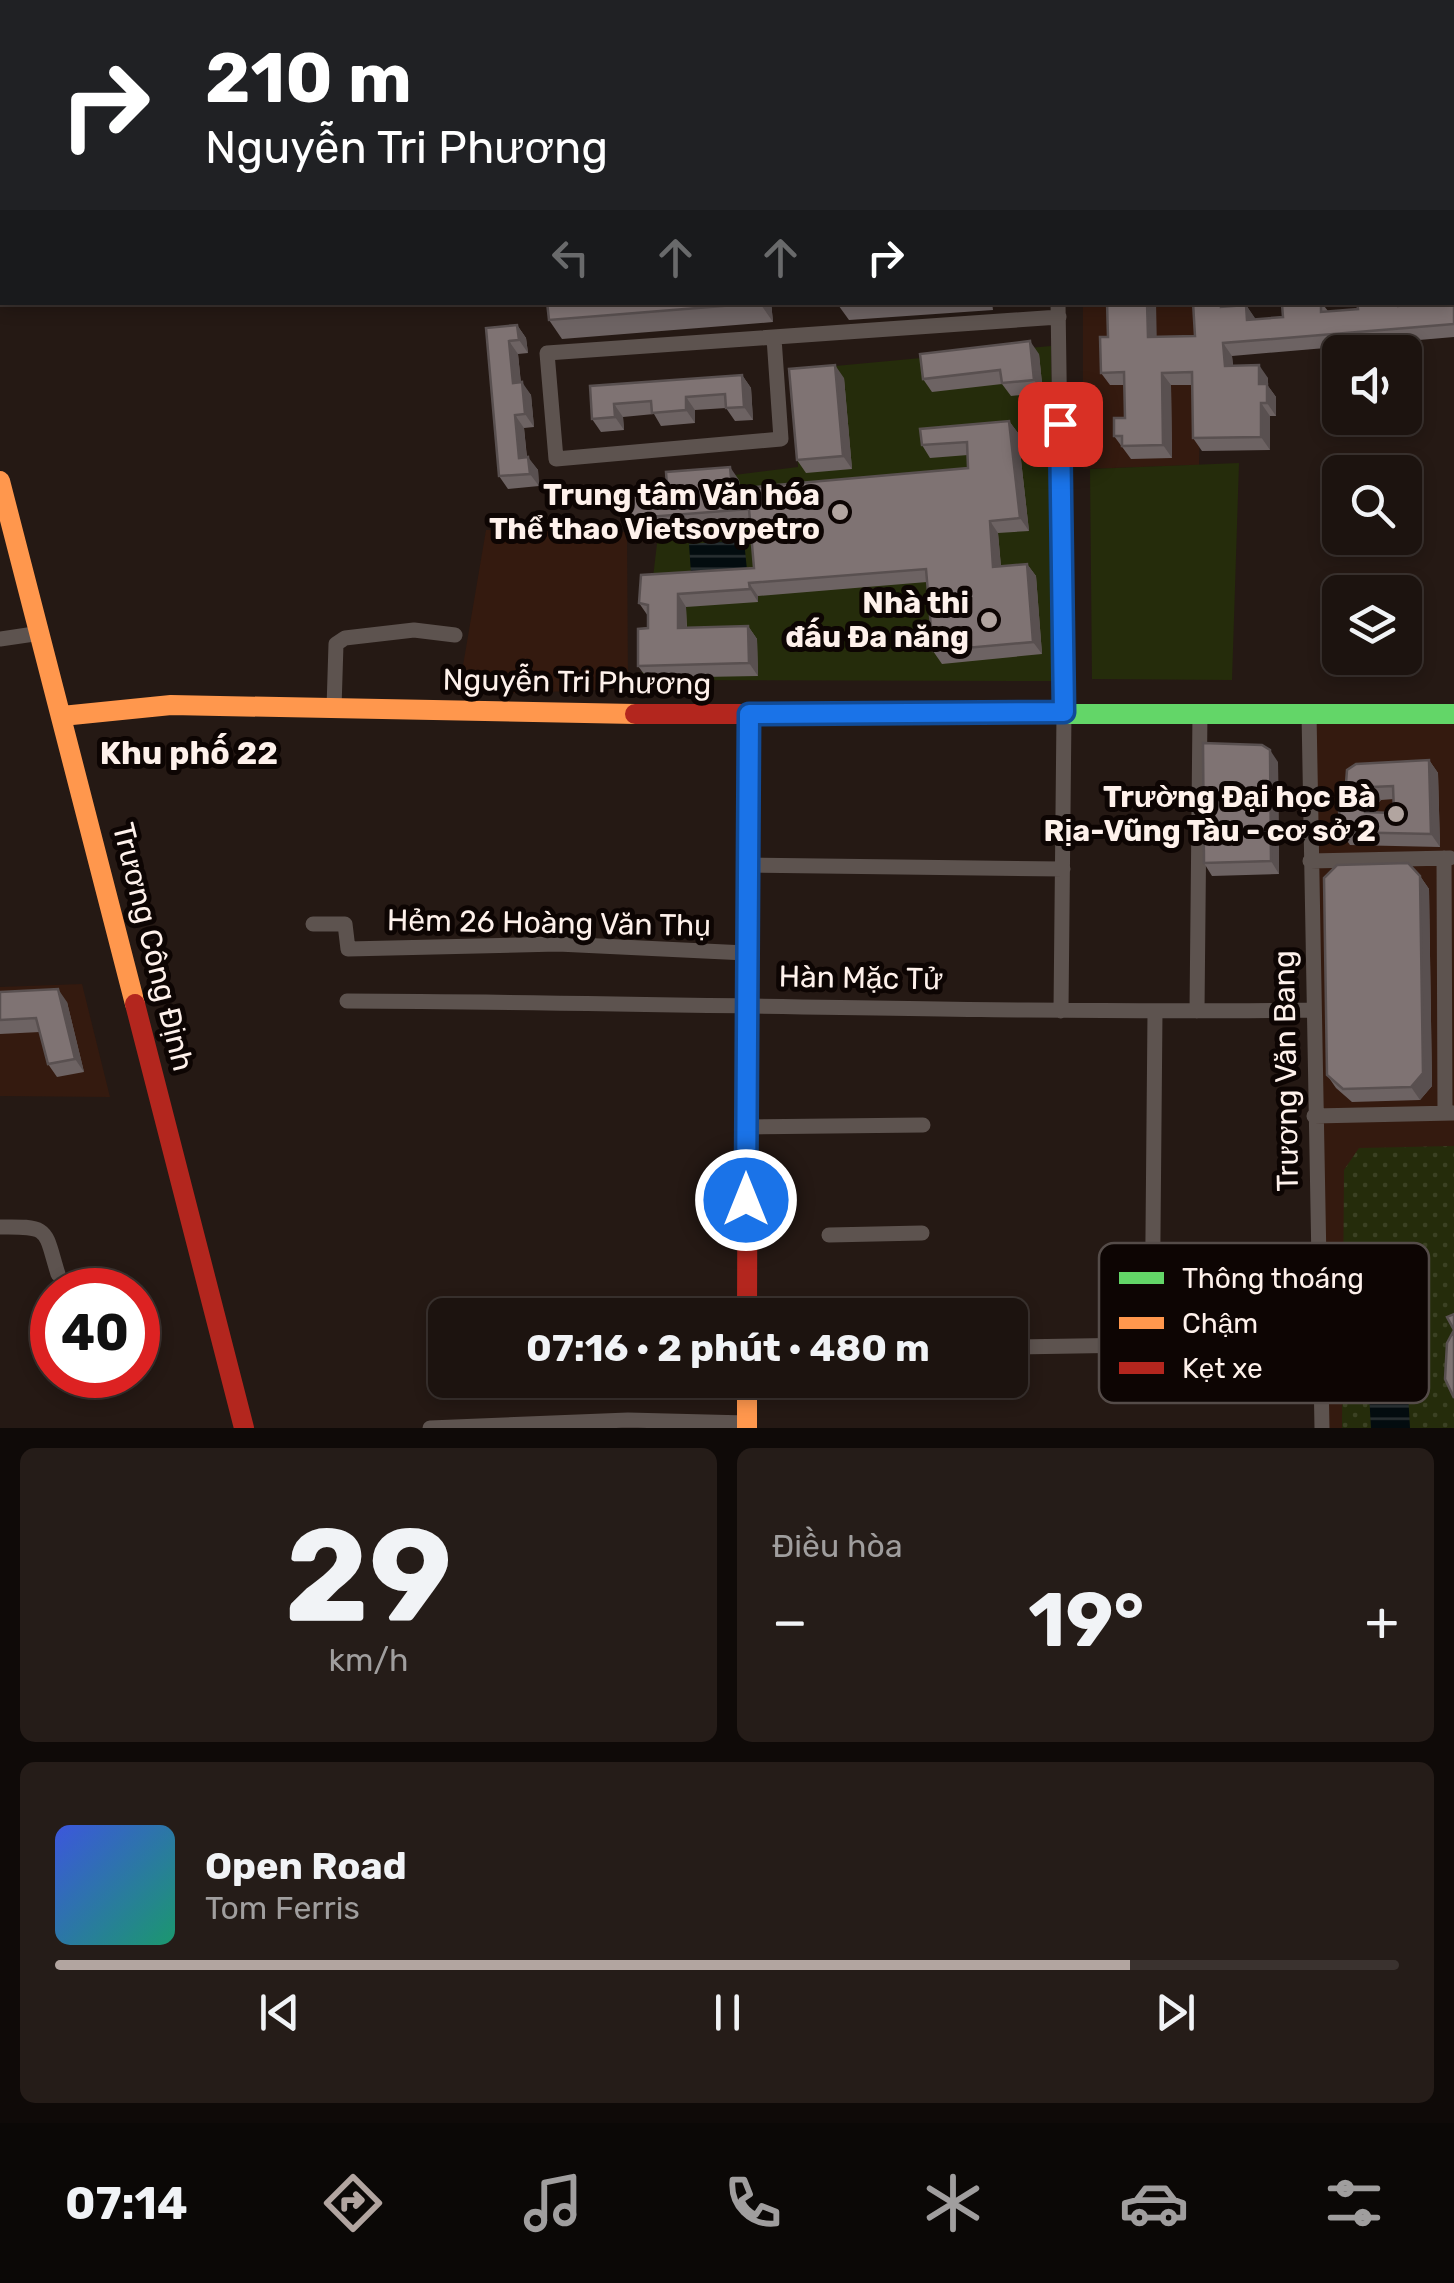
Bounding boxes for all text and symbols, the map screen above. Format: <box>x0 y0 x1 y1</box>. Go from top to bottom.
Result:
text: 210 m <box>205 37 412 120</box>
icon: right <box>40 40 170 170</box>
text: Nguyễn Tri Phương <box>205 121 608 174</box>
icon: left <box>543 230 598 285</box>
icon: ahead <box>648 230 703 285</box>
icon: ahead <box>753 230 808 285</box>
icon: right <box>858 230 913 285</box>
map controls <box>1322 335 1422 675</box>
button: sound <box>1322 335 1422 435</box>
pin <box>1018 382 1103 467</box>
icon: arrive <box>1033 397 1088 452</box>
button: search <box>1322 455 1422 555</box>
place label: Trung tâm Văn hóa Thể thao Vietsovpetro <box>489 477 820 547</box>
marker: Trung tâm Văn hóa Thể thao Vietsovpetro <box>829 501 851 523</box>
button: layers <box>1322 575 1422 675</box>
place label: Nhà thi đấu Đa năng <box>785 585 969 655</box>
marker: Nhà thi đấu Đa năng <box>978 609 1000 631</box>
street label: Nguyễn Tri Phương <box>442 661 712 702</box>
district label: Khu phố 22 <box>100 733 278 772</box>
place label: Trường Đại học Bà Rịa-Vũng Tàu - cơ sở 2 <box>1043 779 1376 849</box>
marker: Trường Đại học Bà Rịa-Vũng Tàu - cơ sở 2 <box>1385 803 1407 825</box>
street label: Trương Công Định <box>105 819 201 1075</box>
street label: Hẻm 26 Hoàng Văn Thụ <box>387 902 711 944</box>
street label: Trương Văn Bang <box>1266 950 1306 1192</box>
street label: Hàn Mặc Tử <box>778 959 944 997</box>
position arrow <box>694 1148 798 1252</box>
legend <box>1099 1243 1429 1403</box>
text: Thông thoáng <box>1182 1262 1364 1295</box>
speed limit sign: 40 <box>30 1268 160 1398</box>
text: Chậm <box>1182 1307 1258 1340</box>
text: 07:16 · 2 phút · 480 m <box>526 1325 930 1371</box>
text: Kẹt xe <box>1182 1352 1263 1385</box>
text: 29 <box>285 1498 452 1653</box>
text: Điều hòa <box>772 1527 903 1565</box>
text: 19° <box>1028 1576 1144 1665</box>
text: − <box>772 1589 808 1654</box>
text: + <box>1365 1589 1399 1654</box>
text: km/h <box>329 1641 408 1679</box>
text: Open Road <box>205 1843 407 1889</box>
text: Tom Ferris <box>205 1889 360 1927</box>
icon: previous <box>252 1985 307 2040</box>
icon: pause <box>700 1985 755 2040</box>
icon: next <box>1148 1985 1203 2040</box>
icon: directions <box>318 2168 388 2238</box>
icon: music <box>518 2168 588 2238</box>
icon: phone <box>718 2168 788 2238</box>
icon: climate <box>918 2168 988 2238</box>
icon: car <box>1119 2168 1189 2238</box>
icon: filters <box>1319 2168 1389 2238</box>
text: 07:14 <box>65 2177 188 2230</box>

